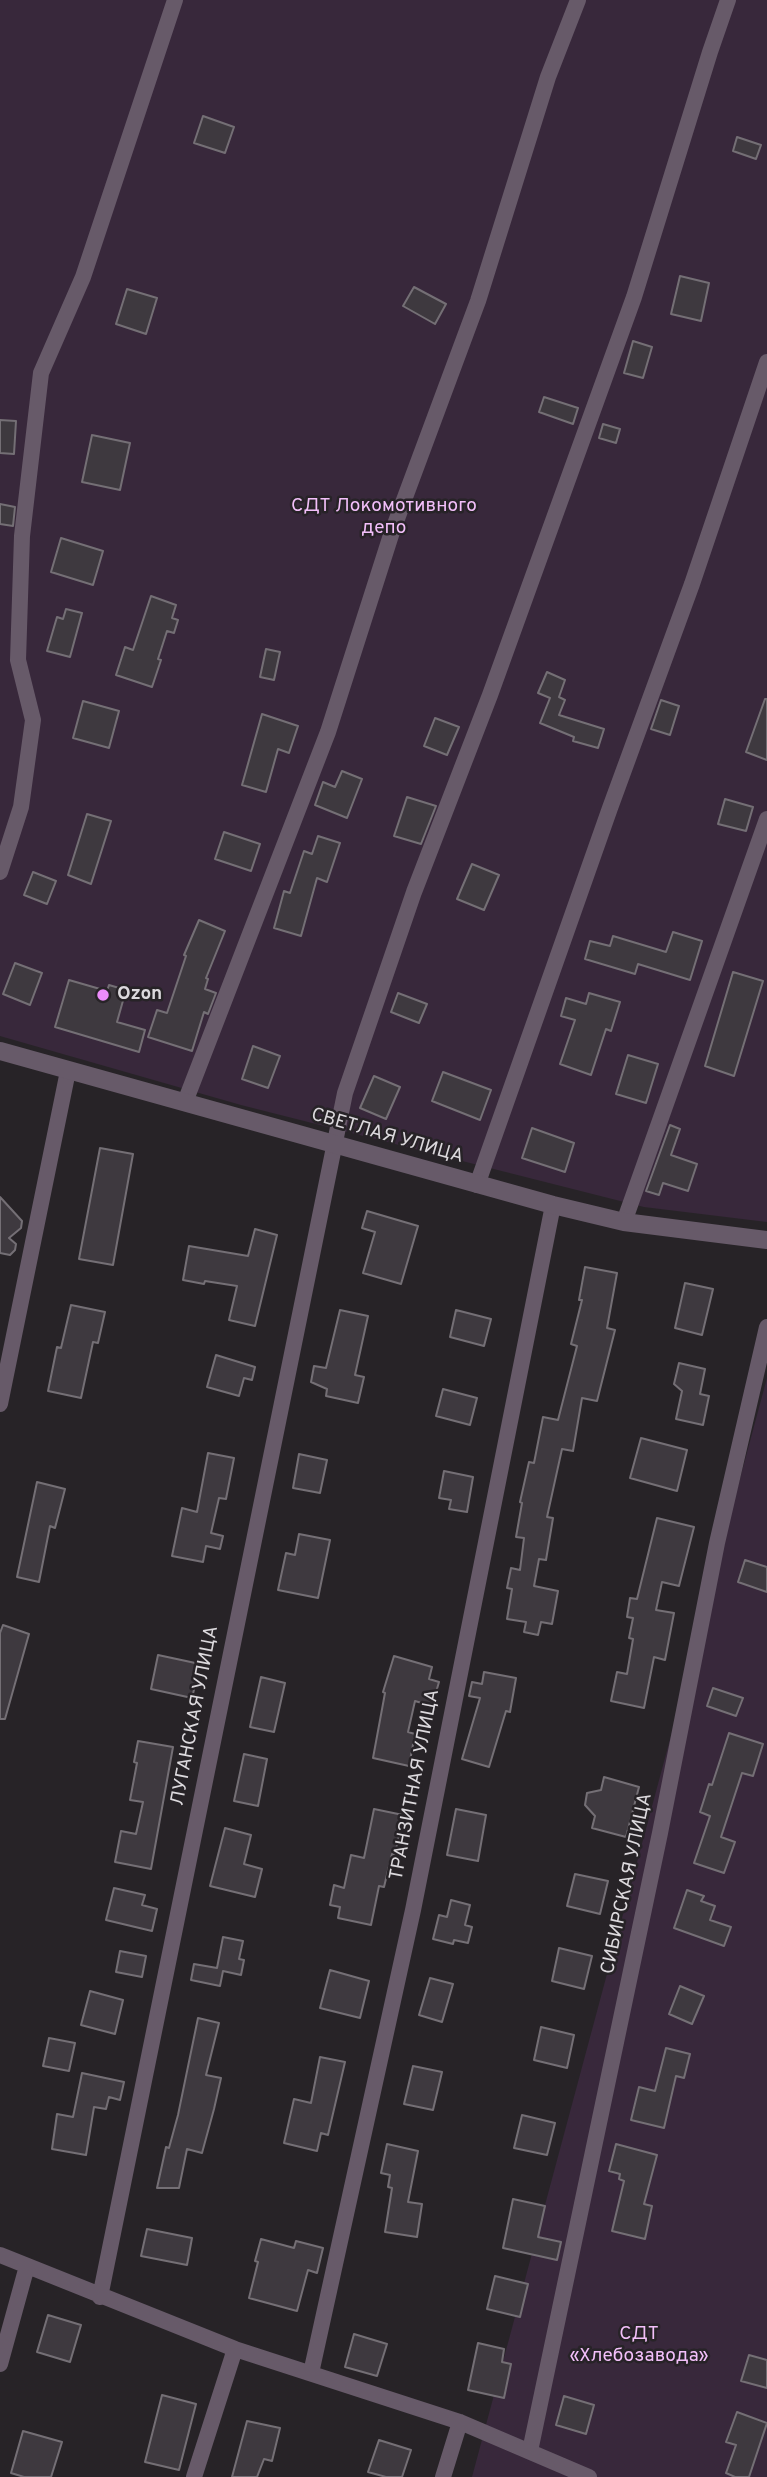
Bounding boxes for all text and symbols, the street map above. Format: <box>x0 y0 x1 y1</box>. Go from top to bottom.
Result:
park label: СДТ Локомотивного депо <box>291 496 477 540</box>
place label: Ozon <box>117 984 162 1006</box>
marker: Ozon <box>95 987 111 1003</box>
street label: СВЕТЛАЯ УЛИЦА <box>308 1104 466 1170</box>
street label: ЛУГАНСКАЯ УЛИЦА <box>167 1624 225 1808</box>
street label: ТРАНЗИТНАЯ УЛИЦА <box>386 1687 446 1883</box>
street label: СИБИРСКАЯ УЛИЦА <box>598 1791 658 1977</box>
park label: СДТ «Хлебозавода» <box>569 2324 709 2368</box>

